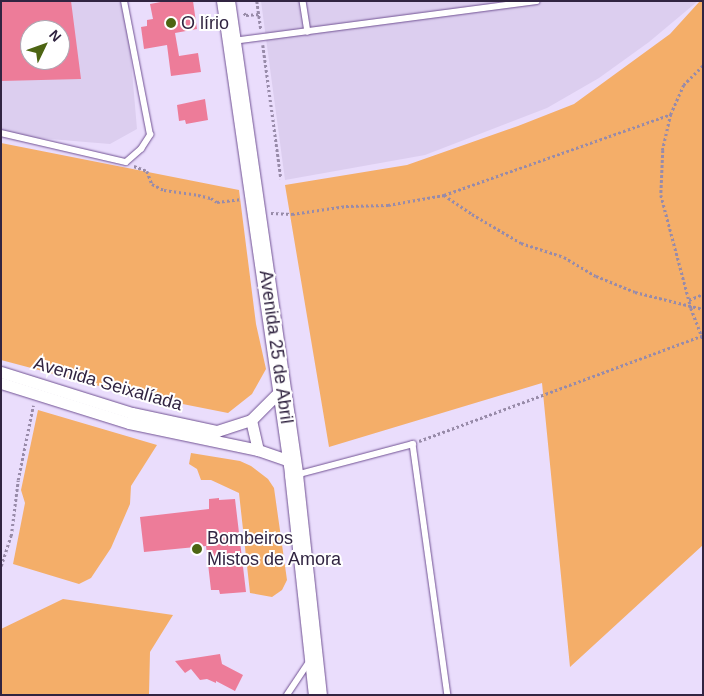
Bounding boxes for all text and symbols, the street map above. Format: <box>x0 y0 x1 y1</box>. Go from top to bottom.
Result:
place label: O lírio <box>181 12 229 34</box>
marker: O lírio <box>165 17 177 29</box>
north arrow <box>20 20 70 70</box>
text: N <box>46 27 65 45</box>
street label: Avenida 25 de Abril <box>254 268 298 426</box>
street label: Avenida Seixalíada <box>31 352 185 416</box>
place label: Bombeiros Mistos de Amora <box>207 528 342 570</box>
marker: Bombeiros Mistos de Amora <box>191 543 203 555</box>

